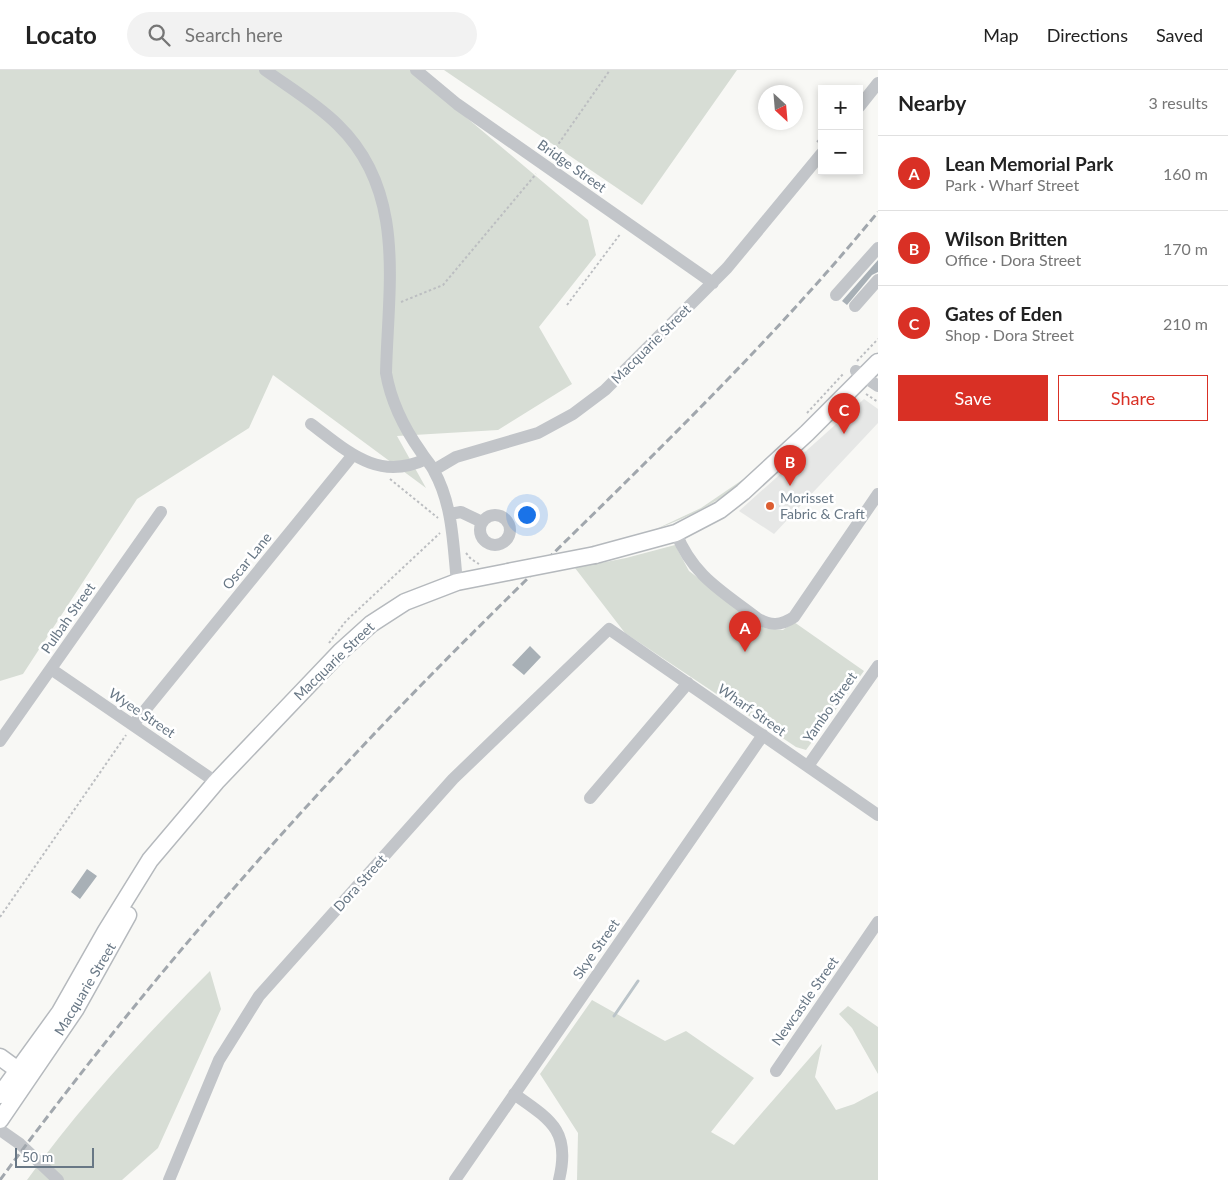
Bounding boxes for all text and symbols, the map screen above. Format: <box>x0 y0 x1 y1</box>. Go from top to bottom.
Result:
search box <box>127 12 477 57</box>
text: Locato <box>25 20 97 49</box>
icon: search <box>145 21 173 49</box>
text: Search here <box>185 23 283 46</box>
text: Map <box>983 24 1019 46</box>
text: Directions <box>1047 24 1128 46</box>
text: Saved <box>1156 24 1203 46</box>
north arrow <box>758 85 803 130</box>
map controls <box>818 85 863 175</box>
button: + <box>818 85 863 130</box>
text: Nearby <box>898 90 966 115</box>
text: 3 results <box>1148 93 1208 112</box>
button: − <box>818 130 863 175</box>
street label: Bridge Street <box>535 136 610 196</box>
text: Lean Memorial Park <box>945 152 1113 175</box>
text: A <box>908 164 920 183</box>
text: 160 m <box>1163 164 1208 183</box>
text: Park · Wharf Street <box>945 175 1079 194</box>
text: Wilson Britten <box>945 227 1067 250</box>
text: B <box>909 239 919 258</box>
text: 170 m <box>1163 239 1208 258</box>
text: Office · Dora Street <box>945 250 1081 269</box>
street label: Macquarie Street <box>607 300 694 387</box>
text: Gates of Eden <box>945 302 1062 325</box>
text: C <box>909 314 919 333</box>
text: 210 m <box>1163 314 1208 333</box>
text: Shop · Dora Street <box>945 325 1074 344</box>
button: Save <box>898 375 1048 421</box>
button: Share <box>1058 375 1208 421</box>
pin: C <box>828 393 860 434</box>
pin: B <box>774 445 806 486</box>
place label: Morisset Fabric & Craft <box>780 489 865 522</box>
marker: Morisset Fabric & Craft <box>764 500 776 512</box>
your location <box>514 502 540 528</box>
street label: Oscar Lane <box>218 529 275 593</box>
street label: Pulbah Street <box>37 579 98 656</box>
pin: A <box>729 611 761 652</box>
street label: Macquarie Street <box>290 618 377 703</box>
street label: Yambo Street <box>799 668 860 745</box>
street label: Wharf Street <box>715 680 790 739</box>
street label: Wyee Street <box>106 684 179 741</box>
street label: Dora Street <box>330 851 390 915</box>
street label: Skye Street <box>569 915 622 982</box>
street label: Macquarie Street <box>50 939 119 1038</box>
street label: Newcastle Street <box>768 953 842 1048</box>
scale bar <box>15 1145 94 1168</box>
text: 50 m <box>22 1148 53 1165</box>

